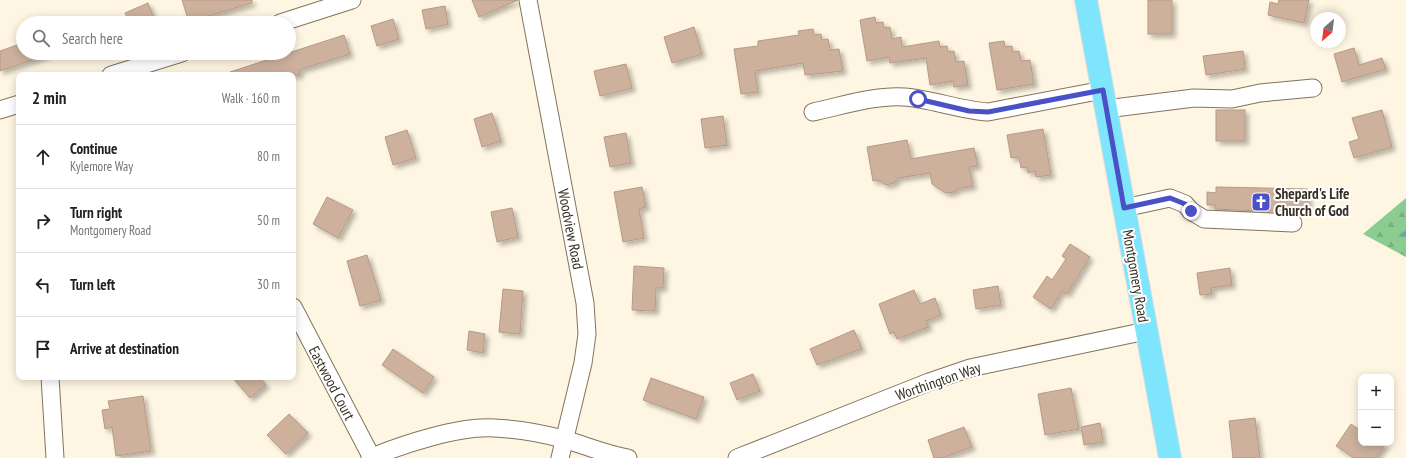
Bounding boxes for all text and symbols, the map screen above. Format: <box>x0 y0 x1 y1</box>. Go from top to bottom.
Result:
north arrow <box>1310 12 1346 48</box>
search box <box>16 16 296 60</box>
icon: search <box>30 27 52 49</box>
text: Search here <box>62 29 123 48</box>
text: 2 min <box>32 87 66 109</box>
text: Walk · 160 m <box>222 90 280 107</box>
route start <box>909 90 927 108</box>
text: Continue <box>70 139 117 158</box>
icon: ahead <box>32 146 54 168</box>
text: 80 m <box>257 148 280 165</box>
text: Kylemore Way <box>70 158 133 175</box>
place label: Shepard's Life Church of God <box>1275 184 1350 220</box>
street label: Woodview Road <box>554 187 588 271</box>
church icon: Shepard's Life Church of God <box>1250 191 1272 213</box>
route end <box>1182 202 1200 220</box>
text: Turn right <box>70 203 122 222</box>
icon: right <box>32 210 54 232</box>
text: 50 m <box>257 212 280 229</box>
text: Montgomery Road <box>70 222 151 239</box>
street label: Montgomery Road <box>1119 228 1153 324</box>
icon: left <box>32 274 54 296</box>
text: Turn left <box>70 275 115 294</box>
text: 30 m <box>257 276 280 293</box>
icon: arrive <box>32 338 54 360</box>
text: Arrive at destination <box>70 339 179 358</box>
street label: Eastwood Court <box>305 343 359 423</box>
street label: Worthington Way <box>893 357 983 404</box>
map controls <box>1358 374 1394 446</box>
button: + <box>1358 374 1394 410</box>
button: − <box>1358 410 1394 446</box>

